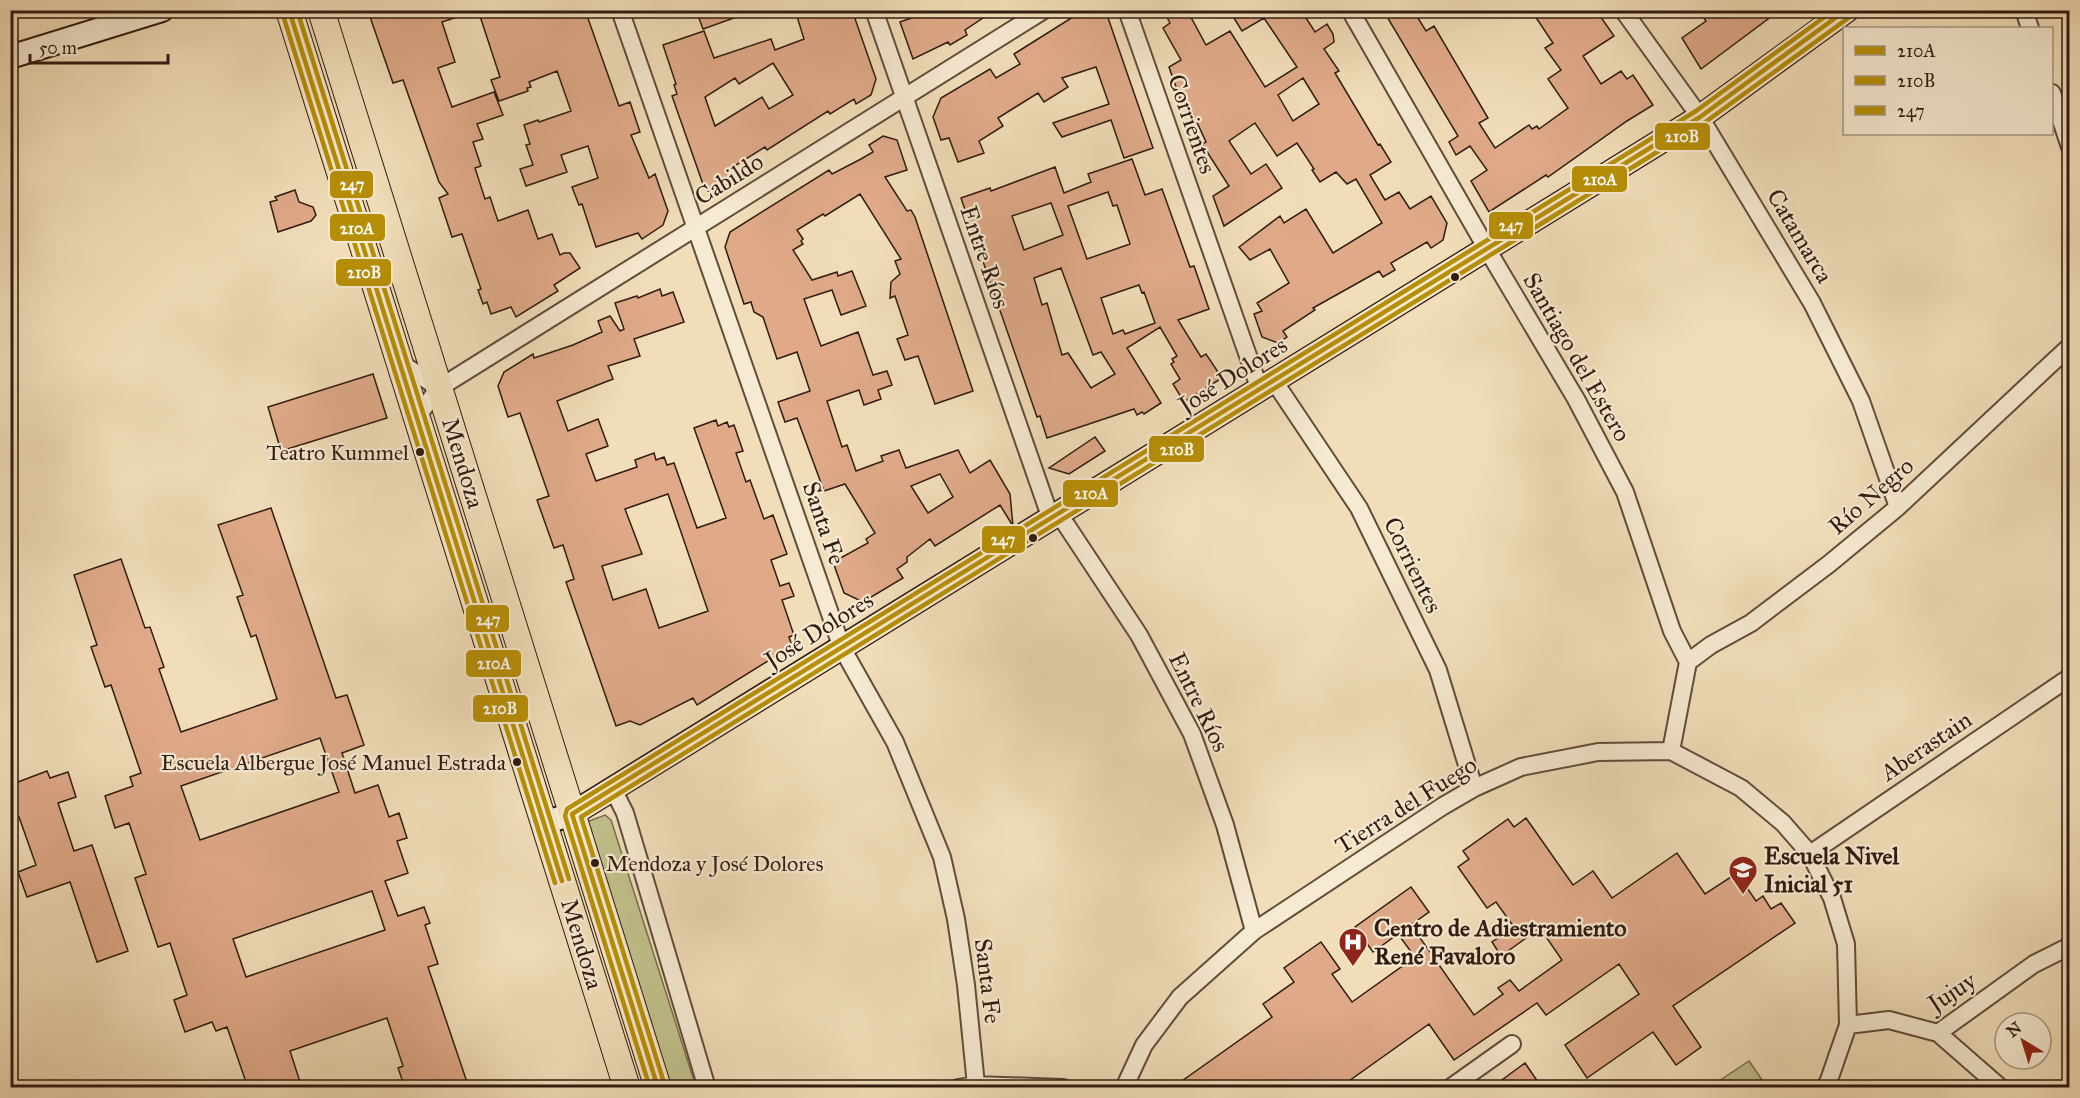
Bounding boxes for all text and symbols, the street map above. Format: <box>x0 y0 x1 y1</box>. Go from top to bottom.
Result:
scale bar <box>30 27 168 65</box>
legend <box>1843 27 2053 135</box>
text: 50 m <box>39 37 77 59</box>
text: 210A <box>1897 40 1936 62</box>
street label: Corrientes <box>1161 70 1223 178</box>
text: 210B <box>1897 70 1935 92</box>
text: 247 <box>1897 100 1925 122</box>
line badge: 210B <box>1654 122 1711 151</box>
text: 210B <box>1665 127 1699 146</box>
street label: Cabildo <box>689 146 769 212</box>
line badge: 210A <box>1571 165 1628 193</box>
line badge: 247 <box>329 170 374 199</box>
text: 210A <box>1583 170 1617 189</box>
text: 247 <box>340 175 365 195</box>
street label: Catamarca <box>1760 183 1840 289</box>
street label: Entre Ríos <box>953 202 1017 312</box>
line badge: 247 <box>1488 211 1534 240</box>
line badge: 210A <box>329 213 386 242</box>
text: 247 <box>1499 216 1524 236</box>
text: 210A <box>340 219 374 238</box>
line badge: 210B <box>335 258 392 287</box>
text: 210B <box>347 263 381 282</box>
street label: Santiago del Estero <box>1517 267 1637 447</box>
unlabelled marker <box>1449 271 1461 283</box>
street label: José Dolores <box>1170 330 1293 422</box>
street label: Mendoza <box>435 414 491 513</box>
line badge: 210B <box>1148 435 1205 463</box>
place label: Teatro Kummel <box>266 439 409 466</box>
text: 210B <box>1160 440 1194 459</box>
marker: Teatro Kummel <box>414 446 426 458</box>
street label: Río Negro <box>1822 451 1920 541</box>
street label: Santa Fe <box>796 478 852 568</box>
line badge: 210A <box>1062 479 1119 508</box>
text: 210A <box>1074 484 1108 503</box>
street label: Corrientes <box>1377 512 1449 618</box>
line badge: 247 <box>981 525 1026 554</box>
text: 247 <box>991 530 1016 550</box>
unlabelled marker <box>1027 532 1039 544</box>
street label: José Dolores <box>756 585 879 677</box>
line badge: 247 <box>465 604 510 633</box>
text: 247 <box>476 610 501 630</box>
street label: Entre Ríos <box>1162 647 1236 757</box>
line badge: 210A <box>465 649 522 678</box>
text: 210A <box>477 654 511 673</box>
line badge: 210B <box>472 694 529 723</box>
text: 210B <box>483 699 517 718</box>
street label: Aberastain <box>1874 705 1977 788</box>
place label: Escuela Albergue José Manuel Estrada <box>161 749 507 776</box>
street label: Tierra del Fuego <box>1330 749 1482 861</box>
marker: Escuela Albergue José Manuel Estrada <box>511 756 523 768</box>
place label: Escuela Nivel Inicial 51 <box>1764 841 1899 899</box>
place label: Mendoza y José Dolores <box>606 850 824 877</box>
school or university icon: Escuela Nivel Inicial 51 <box>1727 854 1759 896</box>
marker: Mendoza y José Dolores <box>589 857 601 869</box>
street label: Mendoza <box>554 895 610 994</box>
place label: Centro de Adiestramiento René Favaloro <box>1374 913 1627 971</box>
hospital icon: Centro de Adiestramiento René Favaloro <box>1337 926 1369 968</box>
street label: Santa Fe <box>968 937 1008 1025</box>
street label: Jujuy <box>1920 965 1982 1020</box>
north arrow <box>1993 1011 2053 1071</box>
text: N <box>2003 1018 2026 1041</box>

